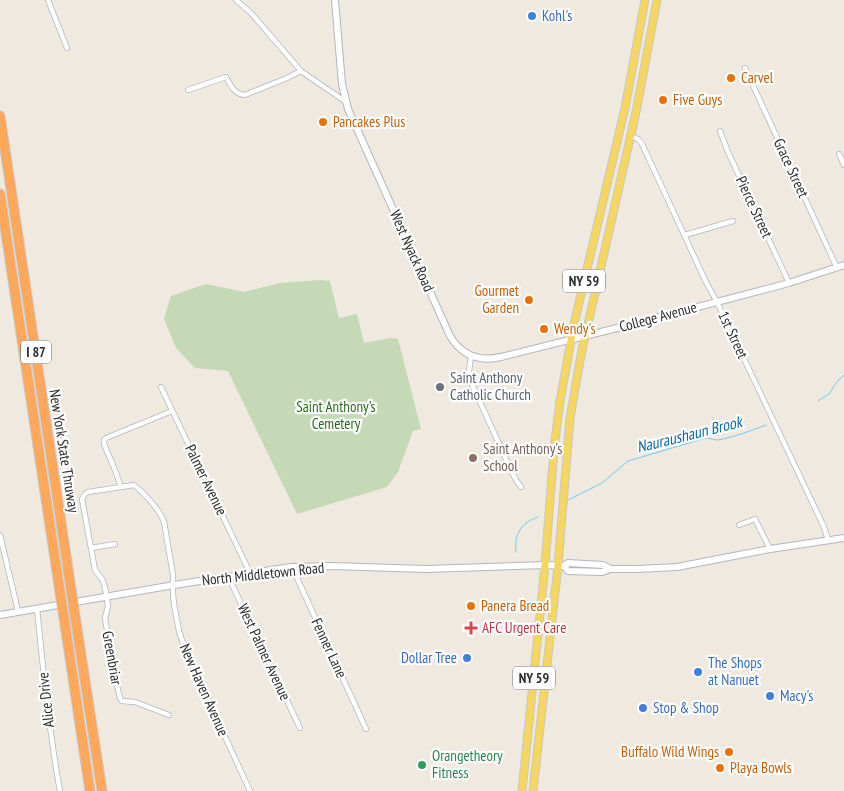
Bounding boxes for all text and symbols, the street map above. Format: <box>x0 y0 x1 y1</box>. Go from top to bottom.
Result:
place label: Kohl's <box>542 6 572 25</box>
marker: Kohl's <box>526 10 538 22</box>
place label: Carvel <box>741 68 774 87</box>
marker: Carvel <box>725 72 737 84</box>
place label: Five Guys <box>673 90 722 109</box>
marker: Five Guys <box>657 94 669 106</box>
place label: Pancakes Plus <box>333 112 405 131</box>
marker: Pancakes Plus <box>317 116 329 128</box>
street label: Grace Street <box>770 135 813 200</box>
street label: Pierce Street <box>732 173 777 241</box>
street label: West Nyack Road <box>386 207 439 295</box>
road number: NY 59 <box>563 270 605 292</box>
place label: Gourmet Garden <box>474 281 519 317</box>
marker: Gourmet Garden <box>523 294 535 306</box>
street label: College Avenue <box>617 297 699 336</box>
street label: 1st Street <box>714 308 753 362</box>
place label: Wendy's <box>554 319 595 338</box>
marker: Wendy's <box>538 323 550 335</box>
road number: I 87 <box>21 341 51 364</box>
place label: Saint Anthony Catholic Church <box>450 368 531 404</box>
marker: Saint Anthony Catholic Church <box>434 381 446 393</box>
street label: New York State Thruway <box>45 388 84 514</box>
park label: Saint Anthony's Cemetery <box>296 397 376 433</box>
water label: Nauraushaun Brook <box>634 411 745 457</box>
place label: Saint Anthony's School <box>483 439 562 475</box>
street label: Palmer Avenue <box>181 441 232 518</box>
marker: Saint Anthony's School <box>467 452 479 464</box>
street label: North Middletown Road <box>201 558 325 589</box>
place label: Panera Bread <box>481 596 549 615</box>
street label: West Palmer Avenue <box>234 600 295 703</box>
marker: Panera Bread <box>465 600 477 612</box>
street label: Fenner Lane <box>307 615 352 681</box>
place label: AFC Urgent Care <box>482 618 566 637</box>
marker: AFC Urgent Care <box>464 621 478 635</box>
street label: Greenbriar <box>98 630 127 687</box>
street label: New Haven Avenue <box>176 641 233 739</box>
place label: Dollar Tree <box>401 648 457 667</box>
marker: Dollar Tree <box>461 652 473 664</box>
place label: The Shops at Nanuet <box>708 653 762 689</box>
road number: NY 59 <box>513 666 555 690</box>
marker: The Shops at Nanuet <box>692 666 704 678</box>
street label: Alice Drive <box>33 671 58 729</box>
place label: Macy's <box>780 686 813 705</box>
marker: Macy's <box>764 690 776 702</box>
place label: Stop & Shop <box>653 698 719 717</box>
marker: Stop & Shop <box>637 702 649 714</box>
place label: Buffalo Wild Wings <box>621 742 719 761</box>
place label: Orangetheory Fitness <box>432 746 503 782</box>
marker: Buffalo Wild Wings <box>723 746 735 758</box>
place label: Playa Bowls <box>730 758 792 777</box>
marker: Orangetheory Fitness <box>416 759 428 771</box>
marker: Playa Bowls <box>714 762 726 774</box>

